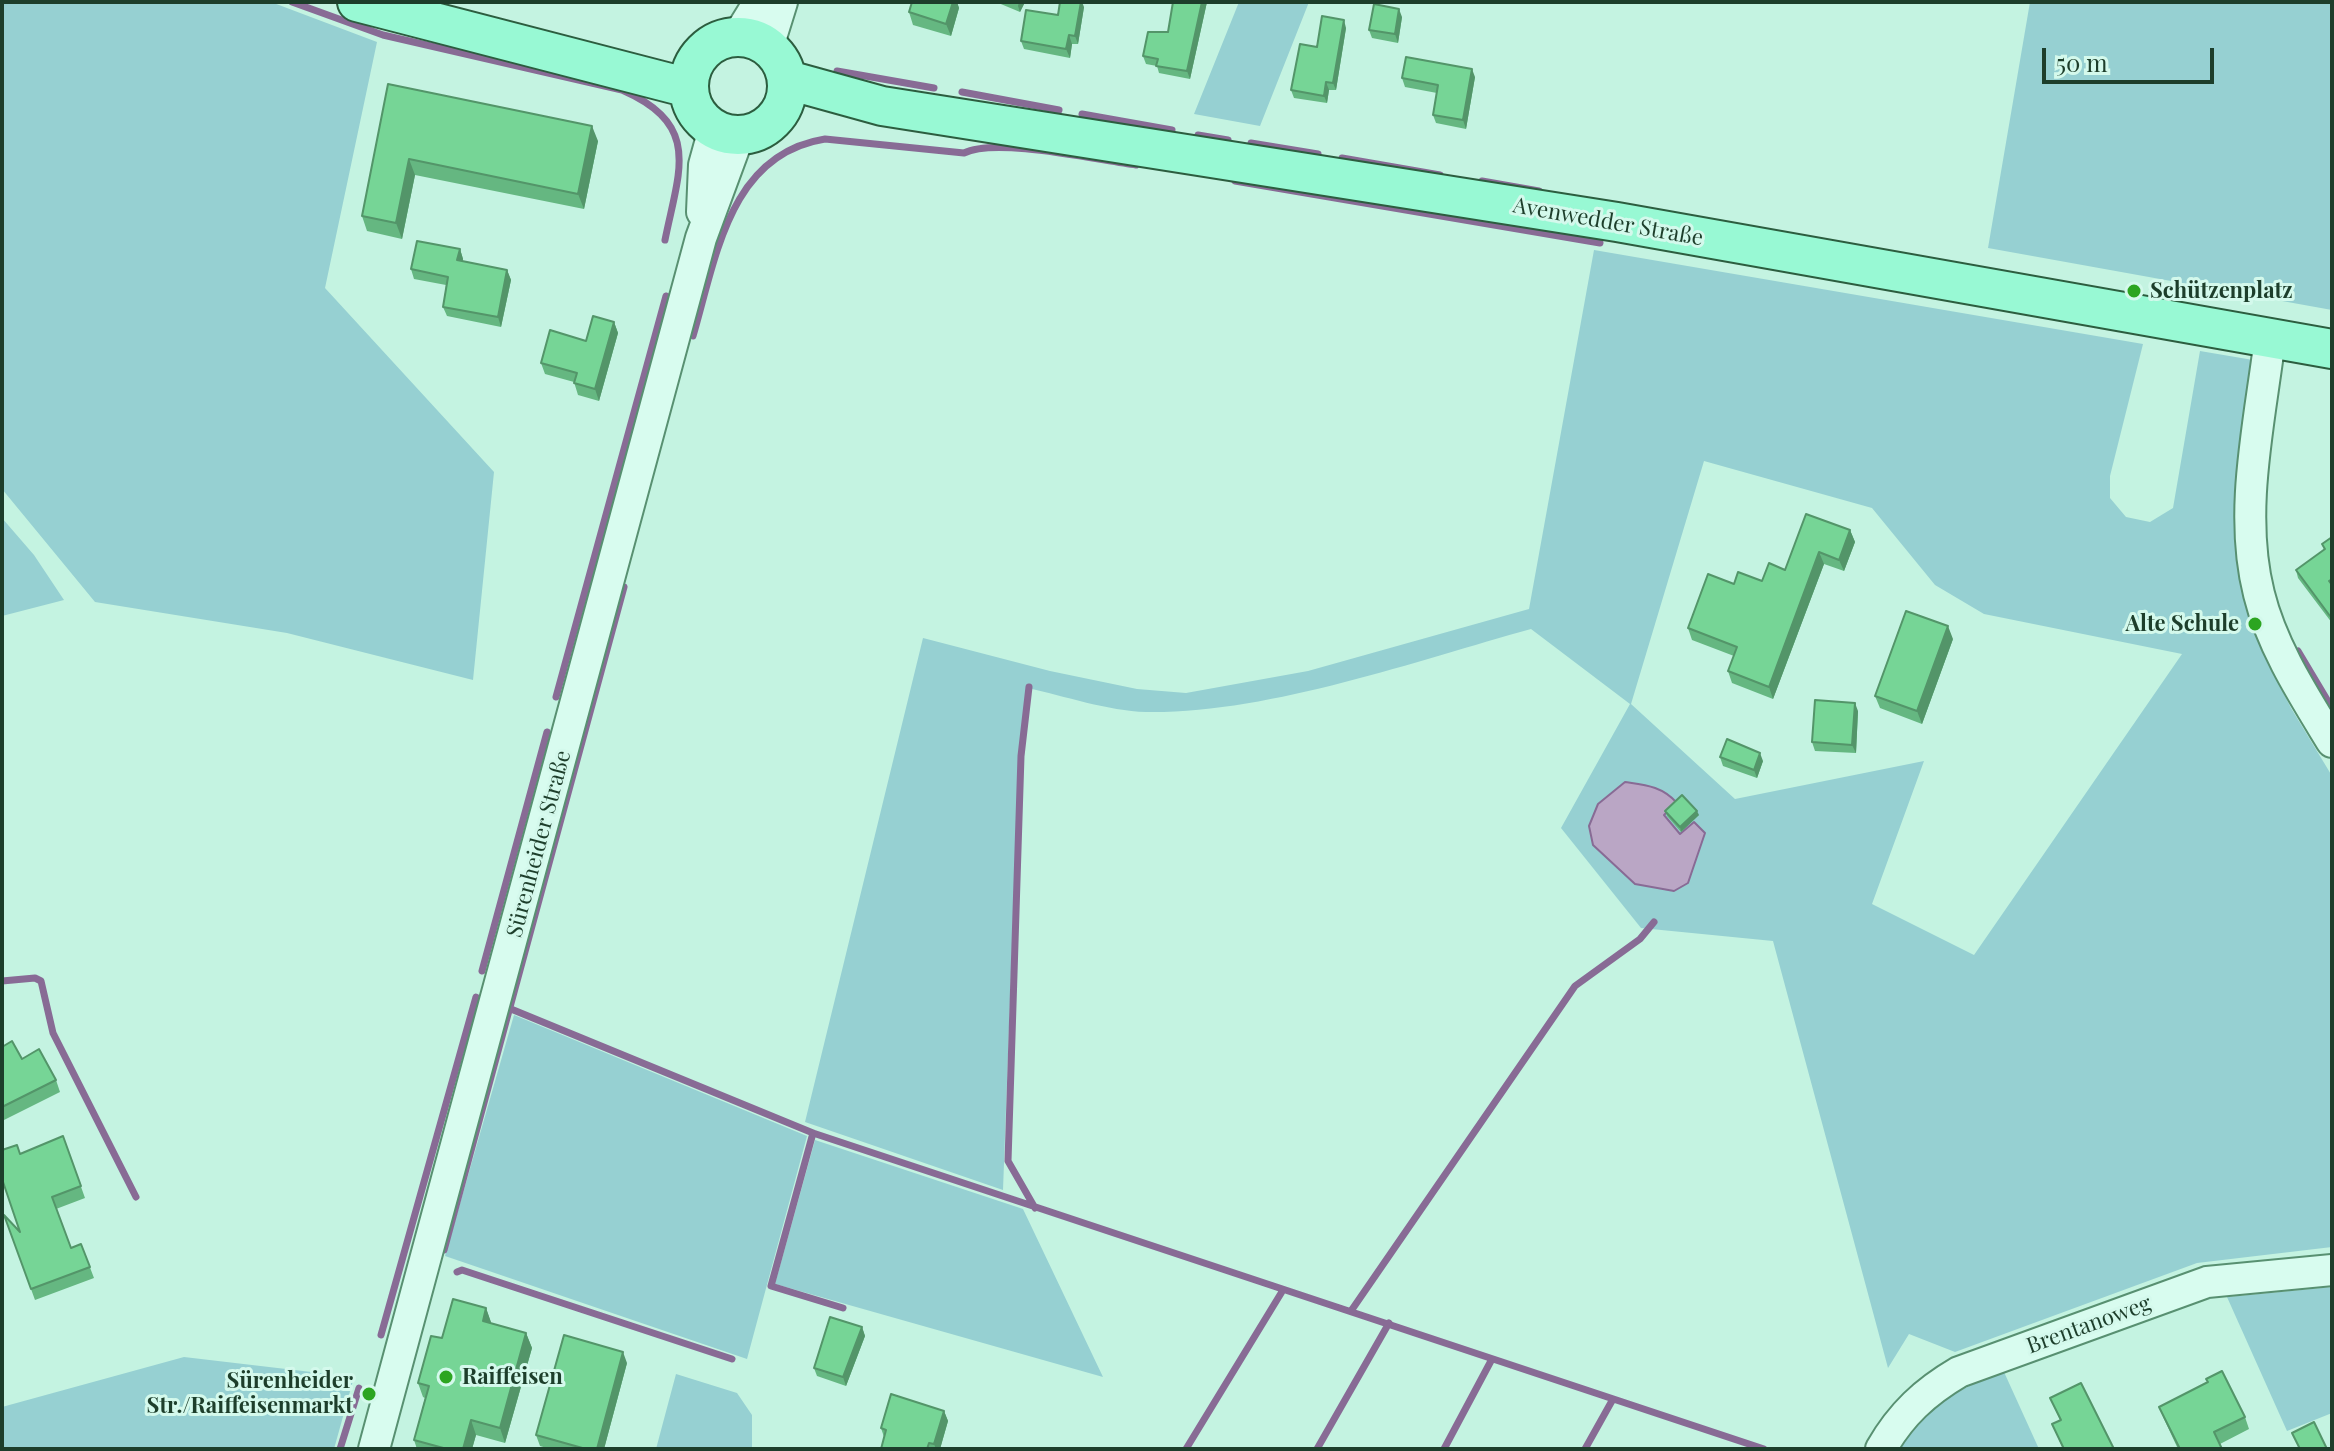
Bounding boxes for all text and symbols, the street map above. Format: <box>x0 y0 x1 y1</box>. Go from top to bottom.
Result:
scale bar <box>2046 32 2218 82</box>
text: 50 m <box>2056 46 2108 78</box>
street label: Avenwedder Straße <box>1511 192 1705 252</box>
place label: Schützenplatz <box>2150 278 2293 304</box>
marker: Schützenplatz <box>2125 282 2143 300</box>
place label: Alte Schule <box>2125 611 2239 637</box>
marker: Alte Schule <box>2246 615 2264 633</box>
street label: Sürenheider Straße <box>501 748 577 940</box>
street label: Brentanoweg <box>2023 1290 2155 1360</box>
place label: Raiffeisen <box>462 1364 563 1390</box>
place label: Sürenheider Str./Raiffeisenmarkt <box>147 1368 353 1420</box>
marker: Raiffeisen <box>437 1368 455 1386</box>
marker: Sürenheider Str./Raiffeisenmarkt <box>360 1385 378 1403</box>

